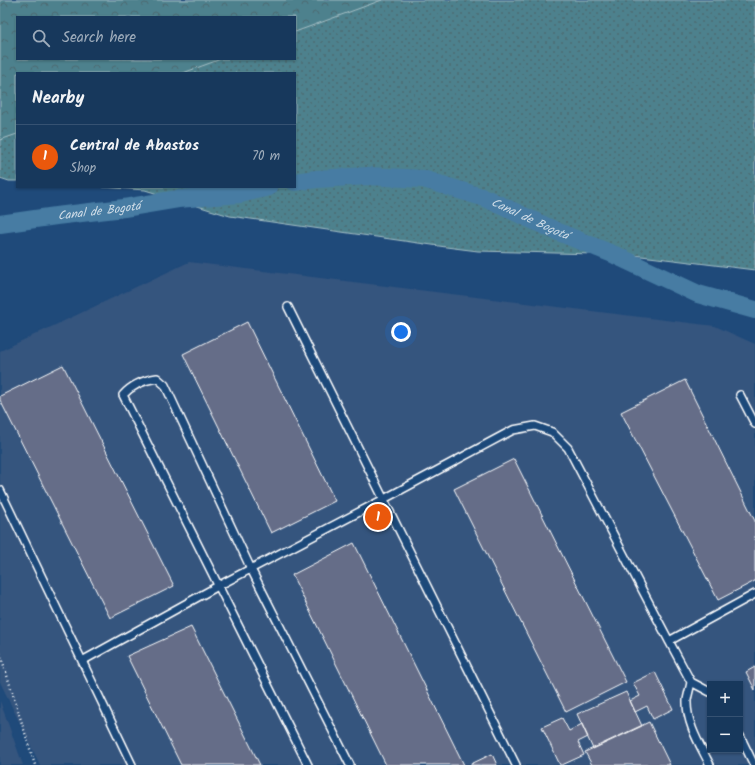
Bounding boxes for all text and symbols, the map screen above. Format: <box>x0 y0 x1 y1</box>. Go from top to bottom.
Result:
search box <box>16 16 296 60</box>
text: Search here <box>62 26 136 50</box>
icon: search <box>30 27 52 49</box>
text: Nearby <box>32 85 84 112</box>
text: Central de Abastos <box>70 134 199 158</box>
text: 1 <box>43 146 47 167</box>
text: 70 m <box>252 146 280 167</box>
text: Shop <box>70 158 96 179</box>
water label: Canal de Bogotá <box>488 193 575 246</box>
water label: Canal de Bogotá <box>57 195 145 225</box>
your location <box>391 322 411 342</box>
pin: 1 <box>365 502 391 532</box>
map controls <box>707 681 743 753</box>
button: + <box>707 681 743 717</box>
button: − <box>707 717 743 753</box>

